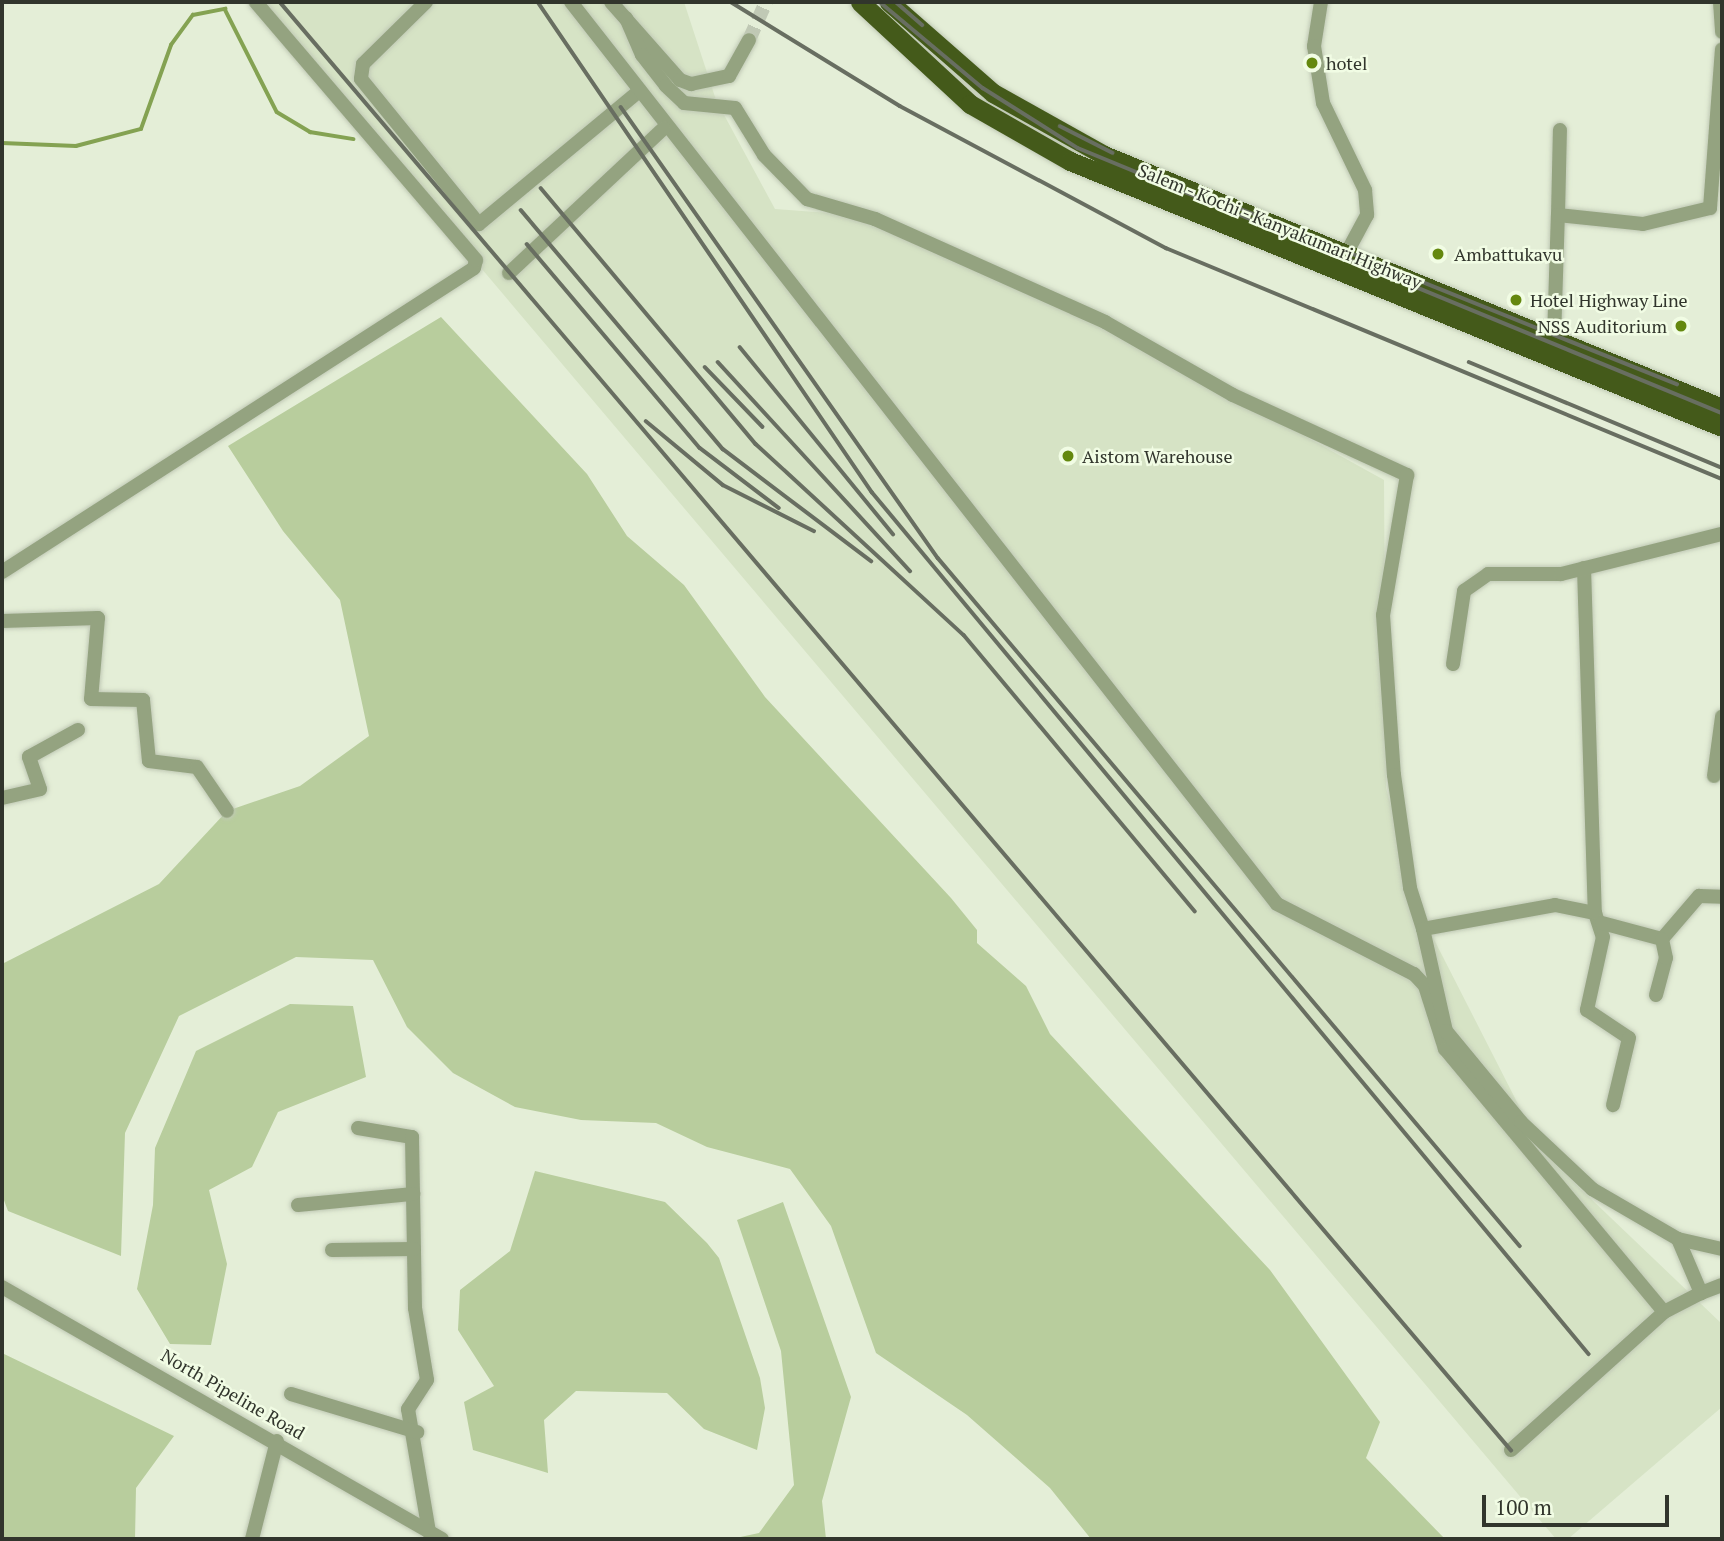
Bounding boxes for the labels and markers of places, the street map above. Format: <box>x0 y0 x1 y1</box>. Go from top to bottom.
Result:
place label: hotel <box>1326 52 1367 74</box>
marker: hotel <box>1304 55 1320 71</box>
place label: Ambattukavu <box>1454 243 1562 265</box>
marker: Ambattukavu <box>1428 244 1448 264</box>
place label: Hotel Highway Line <box>1530 289 1688 311</box>
marker: Hotel Highway Line <box>1508 292 1524 308</box>
place label: NSS Auditorium <box>1537 315 1667 337</box>
marker: NSS Auditorium <box>1673 318 1689 334</box>
place label: Aistom Warehouse <box>1082 445 1232 467</box>
marker: Aistom Warehouse <box>1060 448 1076 464</box>

